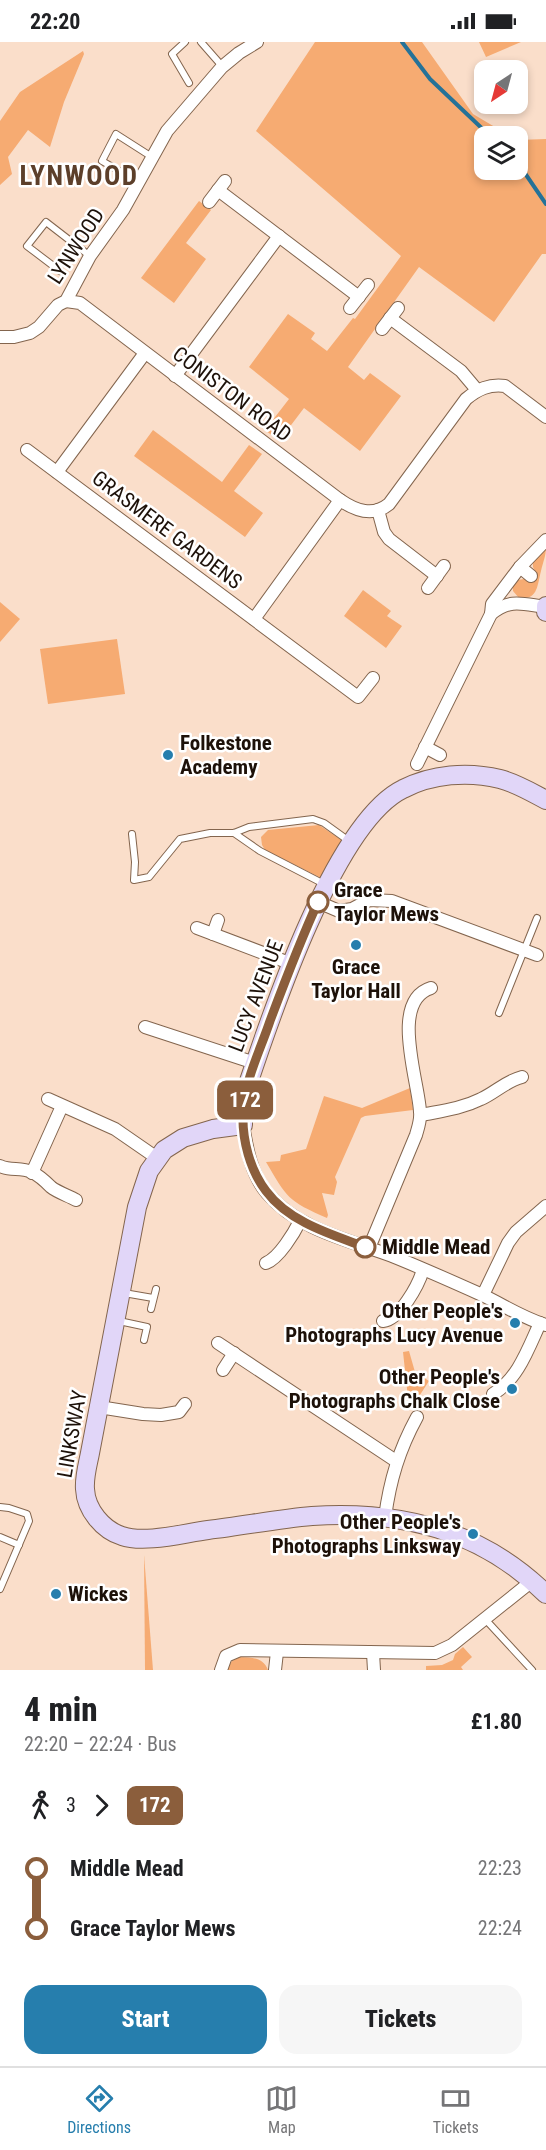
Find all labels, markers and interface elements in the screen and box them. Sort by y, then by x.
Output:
text: 22:20 [30,9,81,34]
north arrow [474,60,528,114]
map controls [474,60,528,180]
button: layers [474,126,528,180]
district label: LYNWOOD [19,160,139,192]
street label: LYNWOOD [43,204,109,288]
street label: CONISTON ROAD [168,342,296,446]
street label: GRASMERE GARDENS [87,466,247,594]
place label: Folkestone Academy [180,731,272,779]
marker: Folkestone Academy [161,748,175,762]
place label: Grace Taylor Mews [334,878,439,926]
marker: Grace Taylor Mews [307,891,329,913]
street label: LUCY AVENUE [224,937,288,1055]
marker: Grace Taylor Hall [349,938,363,952]
place label: Grace Taylor Hall [311,955,401,1003]
line badge: 172 [210,1080,280,1120]
text: 172 [229,1088,261,1112]
place label: Middle Mead [382,1235,491,1259]
marker: Middle Mead [354,1236,376,1258]
place label: Other People's Photographs Lucy Avenue [285,1299,503,1347]
marker: Other People's Photographs Lucy Avenue [508,1316,522,1330]
place label: Other People's Photographs Chalk Close [289,1365,500,1413]
marker: Other People's Photographs Chalk Close [505,1382,519,1396]
street label: LINKSWAY [53,1388,91,1480]
place label: Other People's Photographs Linksway [272,1510,462,1558]
marker: Other People's Photographs Linksway [466,1527,480,1541]
place label: Wickes [68,1582,128,1606]
marker: Wickes [49,1587,63,1601]
text: 4 min [24,1690,98,1729]
text: £1.80 [471,1709,522,1734]
text: 22:20 – 22:24 · Bus [24,1732,177,1756]
icon: walk [24,1789,57,1822]
icon: forward [85,1789,118,1822]
text: 3 [66,1793,76,1817]
text: 172 [139,1793,171,1817]
text: Middle Mead [70,1856,184,1881]
text: 22:23 [478,1856,522,1880]
text: Grace Taylor Mews [70,1916,235,1941]
text: 22:24 [478,1916,522,1940]
button: Start [24,1985,267,2054]
button: Tickets [279,1985,522,2054]
tab: Directions [67,2082,131,2137]
tab: Map [265,2082,298,2137]
tab: Tickets [433,2082,479,2137]

